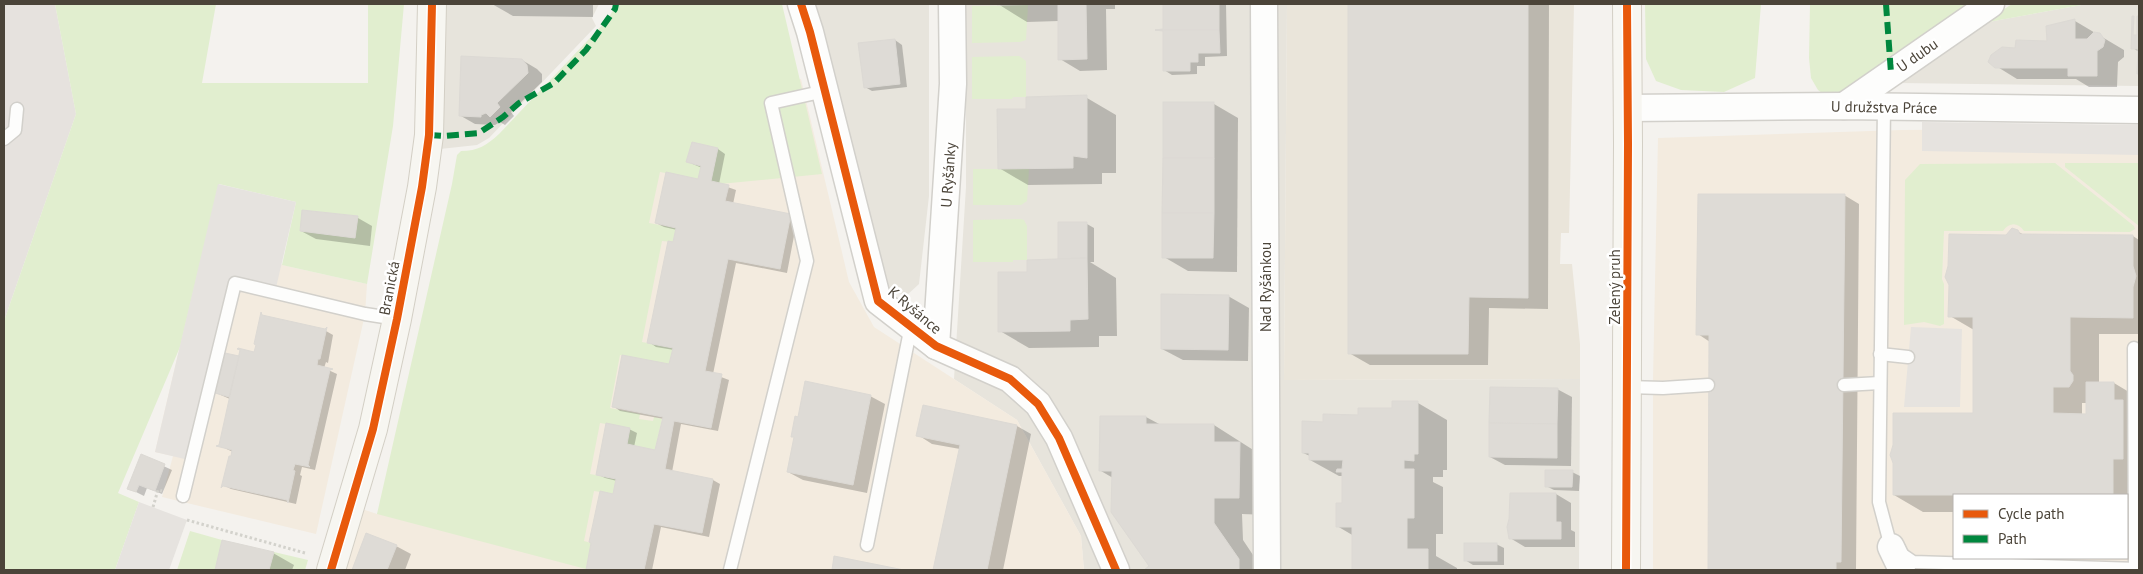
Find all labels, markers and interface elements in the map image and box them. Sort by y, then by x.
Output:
street label: U dubu [1893,34,1941,76]
street label: U družstva Práce [1831,97,1937,117]
street label: U Ryšánky [936,142,960,208]
street label: Nad Ryšánkou [1256,242,1275,332]
street label: Zelený pruh [1605,249,1624,325]
street label: Branická [374,259,404,317]
street label: K Ryšánce [884,282,946,338]
legend [1953,494,2128,559]
text: Cycle path [1998,504,2064,523]
text: Path [1998,529,2027,548]

